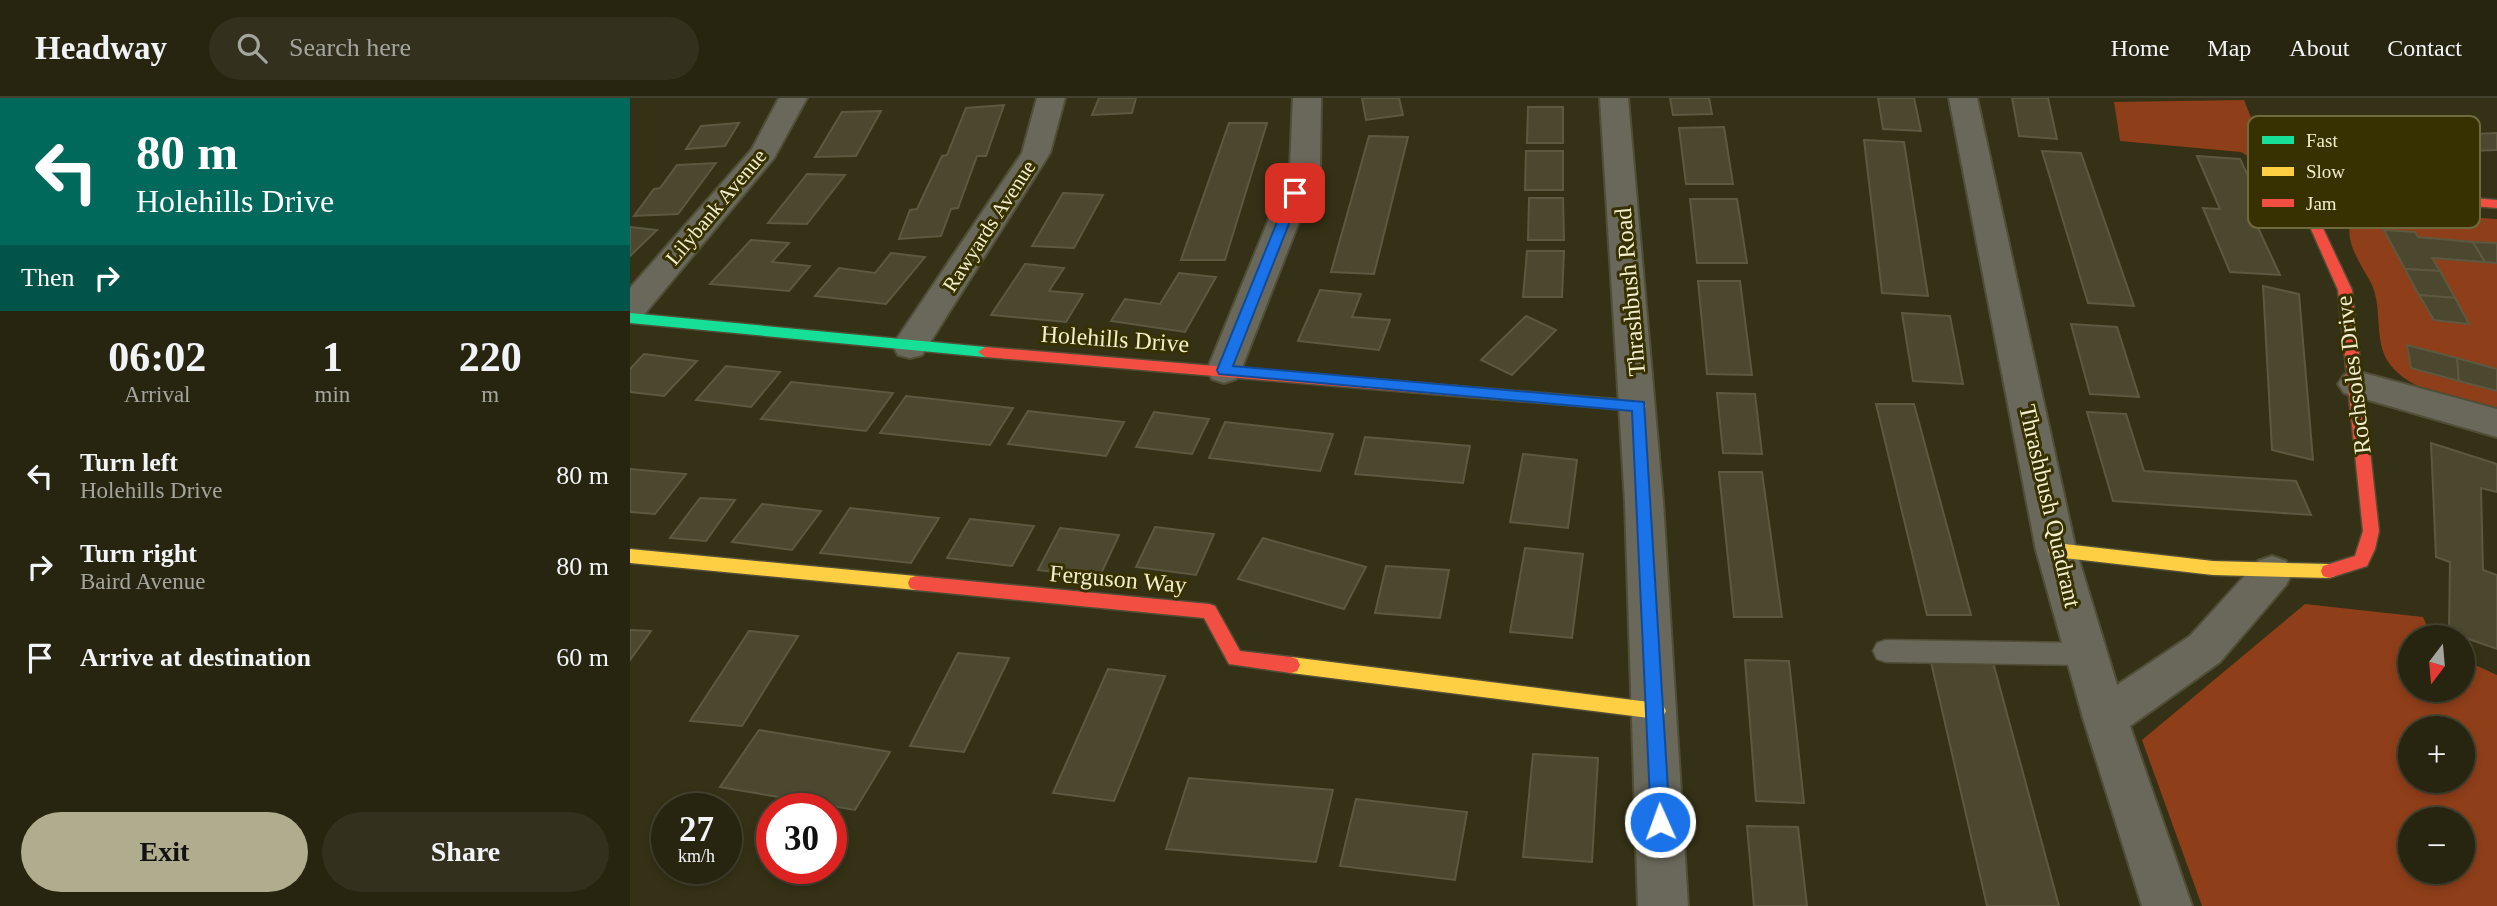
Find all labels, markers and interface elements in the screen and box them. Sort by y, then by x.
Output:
search box [209,17,699,80]
icon: search [233,29,271,67]
text: Headway [35,30,167,66]
text: Search here [289,33,411,62]
text: Home [2111,35,2169,61]
text: Map [2207,35,2251,61]
text: About [2289,35,2349,61]
text: Contact [2387,35,2462,61]
legend [2248,116,2480,228]
text: 80 m [136,125,238,180]
icon: left [21,126,112,217]
text: Fast [2306,130,2338,151]
street label: Lilybank Avenue [661,144,771,270]
street label: Rawyards Avenue [938,156,1040,296]
text: Slow [2306,161,2345,182]
pin [1265,163,1325,223]
icon: arrive [1276,174,1314,212]
text: Holehills Drive [136,183,334,219]
text: Jam [2306,193,2337,214]
street label: Thrashbush Road [1610,207,1650,377]
icon: right [88,259,126,297]
text: Then [21,263,74,292]
street label: Rochsoles Drive [2330,294,2376,456]
street label: Holehills Drive [1040,321,1190,357]
text: 06:02 [108,334,206,380]
text: 1 [322,334,343,380]
text: 220 [459,334,522,380]
text: Arrival [124,382,191,407]
text: min [315,382,350,407]
text: m [481,382,499,407]
street label: Thrashbush Quadrant [2014,402,2086,610]
text: Turn left [80,448,178,477]
icon: left [21,457,59,495]
text: 80 m [556,461,609,490]
text: Holehills Drive [80,478,222,503]
text: Turn right [80,539,197,568]
icon: right [21,548,59,586]
text: 80 m [556,552,609,581]
street label: Ferguson Way [1048,560,1188,598]
text: Baird Avenue [80,569,205,594]
north arrow [2398,625,2474,702]
map controls [2398,625,2475,884]
icon: arrive [21,639,59,677]
text: Arrive at destination [80,643,311,672]
text: 60 m [556,643,609,672]
button: + [2398,716,2475,793]
position arrow [1623,785,1697,859]
speed limit sign: 30 [756,793,847,884]
button: − [2398,807,2475,884]
text: 27 [679,810,714,849]
button: Exit [21,812,308,892]
button: Share [322,812,609,892]
text: km/h [678,846,715,866]

